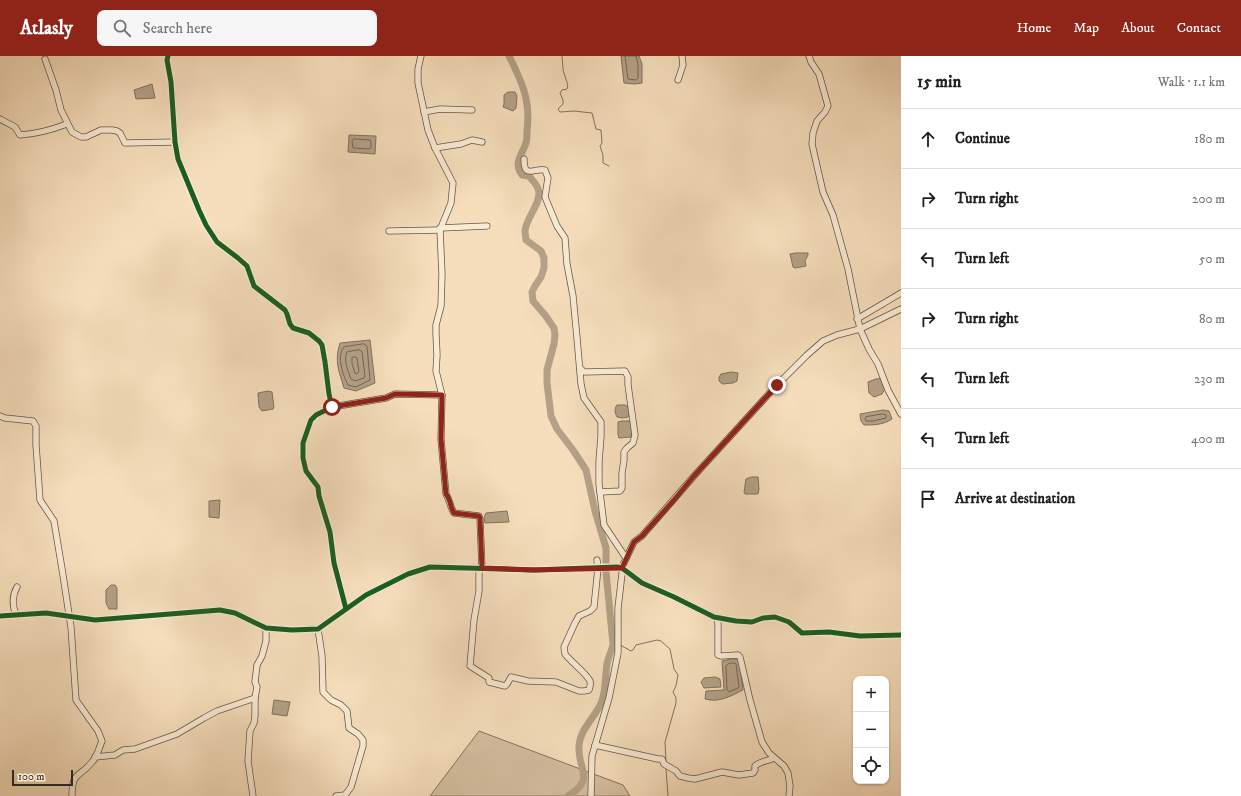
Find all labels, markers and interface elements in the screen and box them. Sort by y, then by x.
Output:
search box [97,10,377,46]
text: Atlasly [20,17,73,40]
icon: search [111,17,133,39]
text: Search here [143,19,212,38]
text: Home [1017,19,1051,37]
text: Map [1073,19,1099,37]
text: About [1121,19,1155,37]
text: Contact [1177,19,1221,37]
text: 15 min [917,71,961,93]
text: Walk · 1.1 km [1158,74,1225,90]
icon: ahead [917,128,939,150]
text: Continue [955,129,1010,148]
text: 180 m [1194,131,1225,147]
icon: right [917,188,939,210]
text: Turn right [955,189,1018,208]
text: 200 m [1192,191,1225,207]
icon: left [917,248,939,270]
text: Turn left [955,249,1009,268]
text: 50 m [1199,251,1225,267]
icon: right [917,308,939,330]
text: Turn right [955,309,1018,328]
text: 80 m [1199,311,1225,327]
icon: left [917,368,939,390]
text: Turn left [955,369,1009,388]
text: 230 m [1194,371,1225,387]
route end [768,376,786,394]
route start [323,398,341,416]
icon: left [917,428,939,450]
text: Turn left [955,429,1009,448]
text: 400 m [1191,431,1225,447]
icon: arrive [917,488,939,510]
text: Arrive at destination [955,489,1075,508]
map controls [853,676,889,784]
button: + [853,676,889,712]
button: − [853,712,889,748]
button: locate [853,748,889,784]
scale bar [12,768,73,787]
text: 100 m [18,770,44,784]

